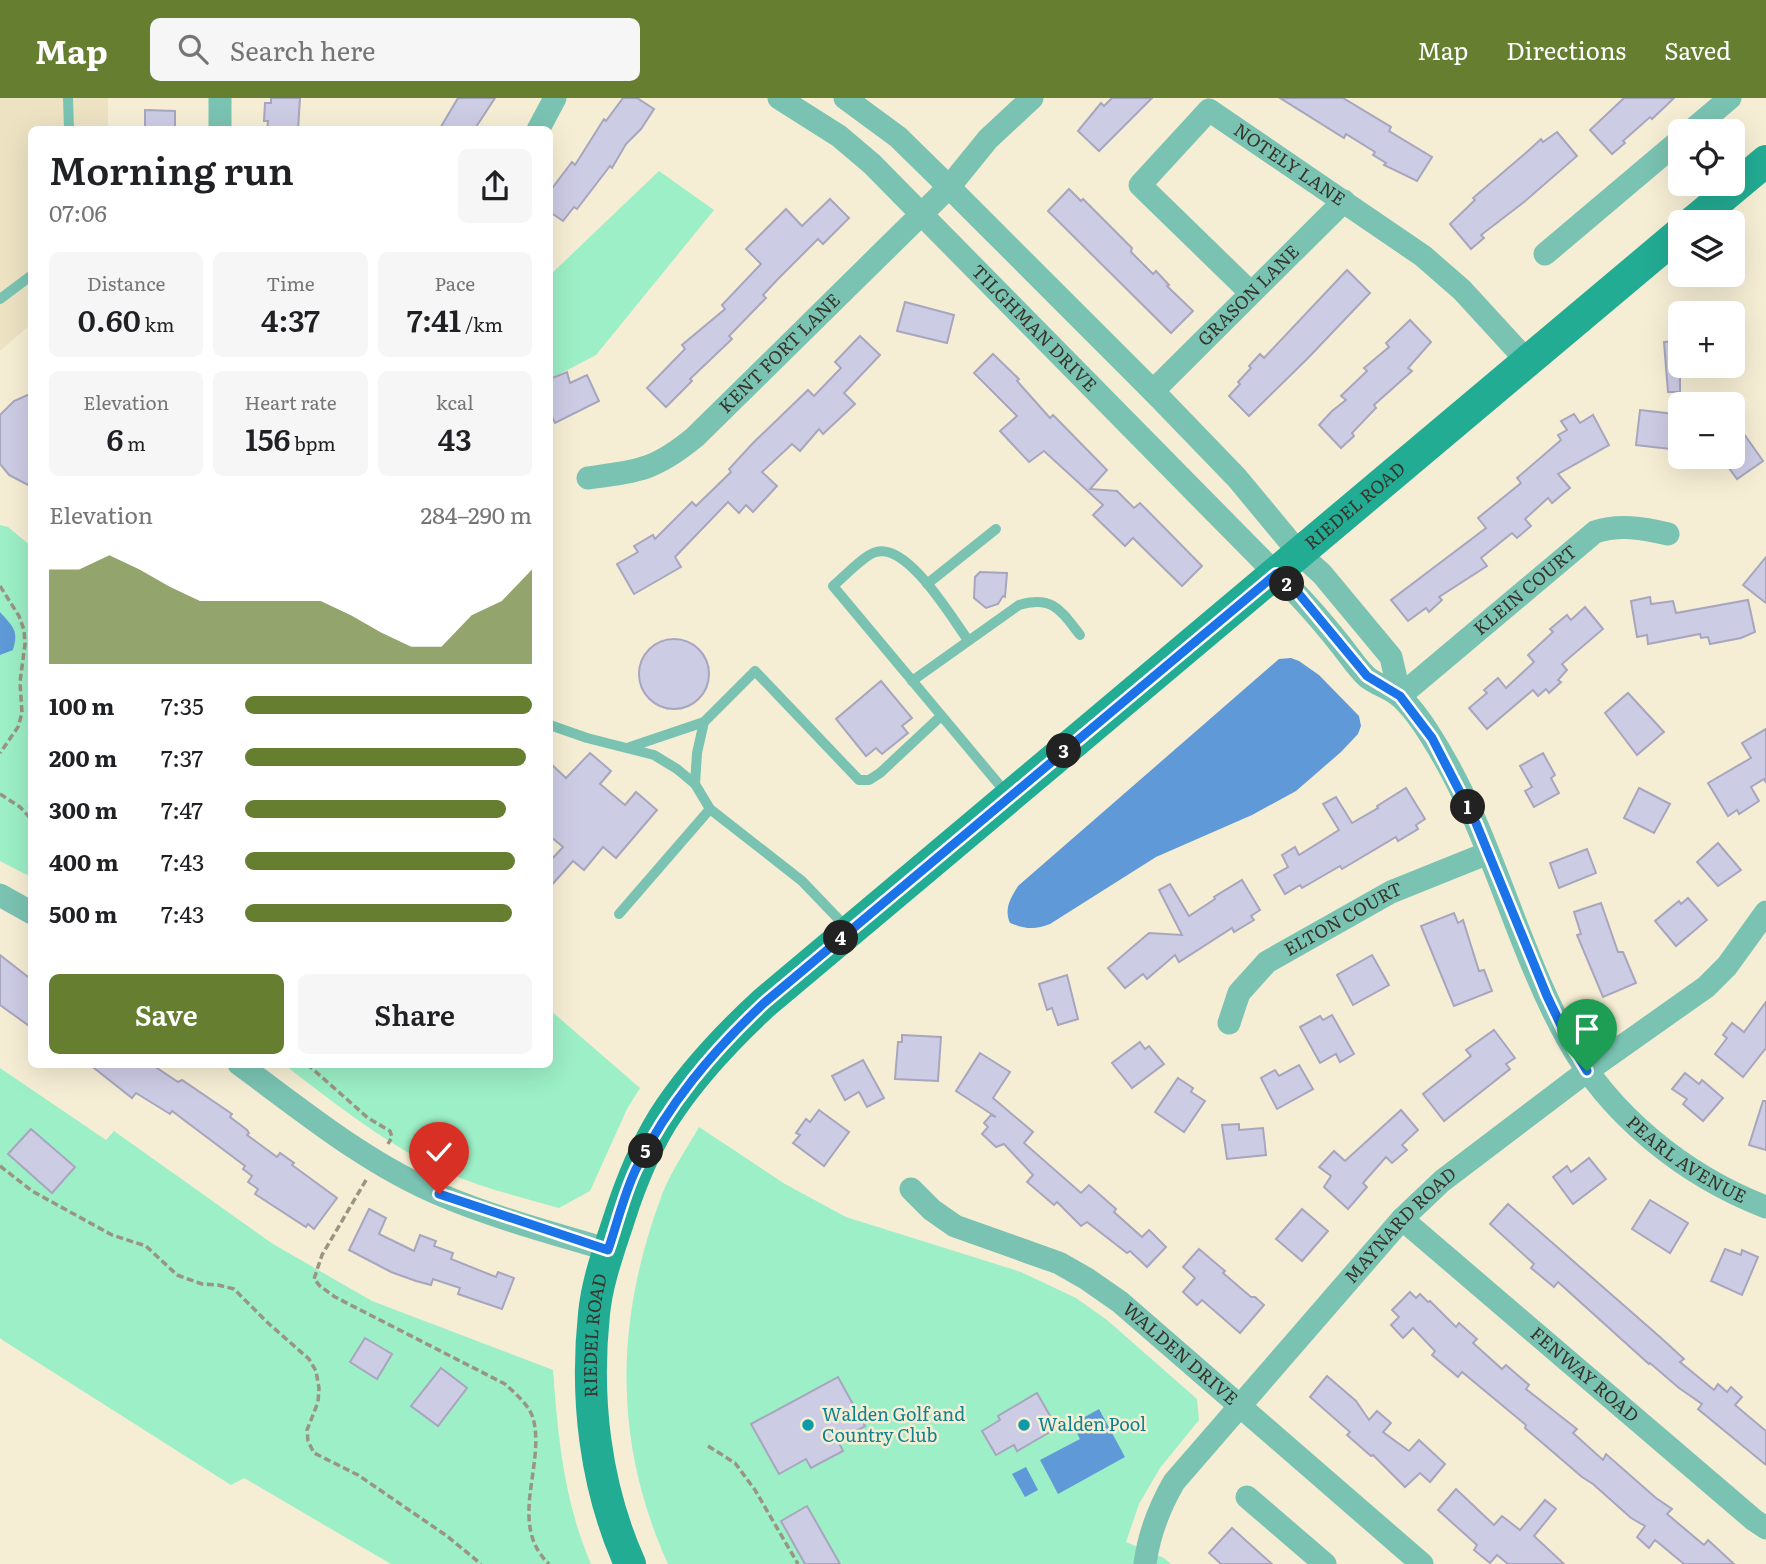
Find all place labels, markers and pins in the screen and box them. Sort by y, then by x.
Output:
pin: 2 [1270,566,1304,602]
pin: 3 [1046,734,1082,768]
pin: 1 [1450,790,1486,824]
pin: 4 [824,920,858,956]
pin [1557,999,1617,1071]
pin [409,1122,469,1194]
pin: 5 [628,1134,664,1168]
place label: Walden Golf and Country Club [822,1400,965,1448]
place label: Walden Pool [1038,1410,1146,1437]
marker: Walden Golf and Country Club [800,1417,816,1433]
marker: Walden Pool [1016,1417,1032,1433]

